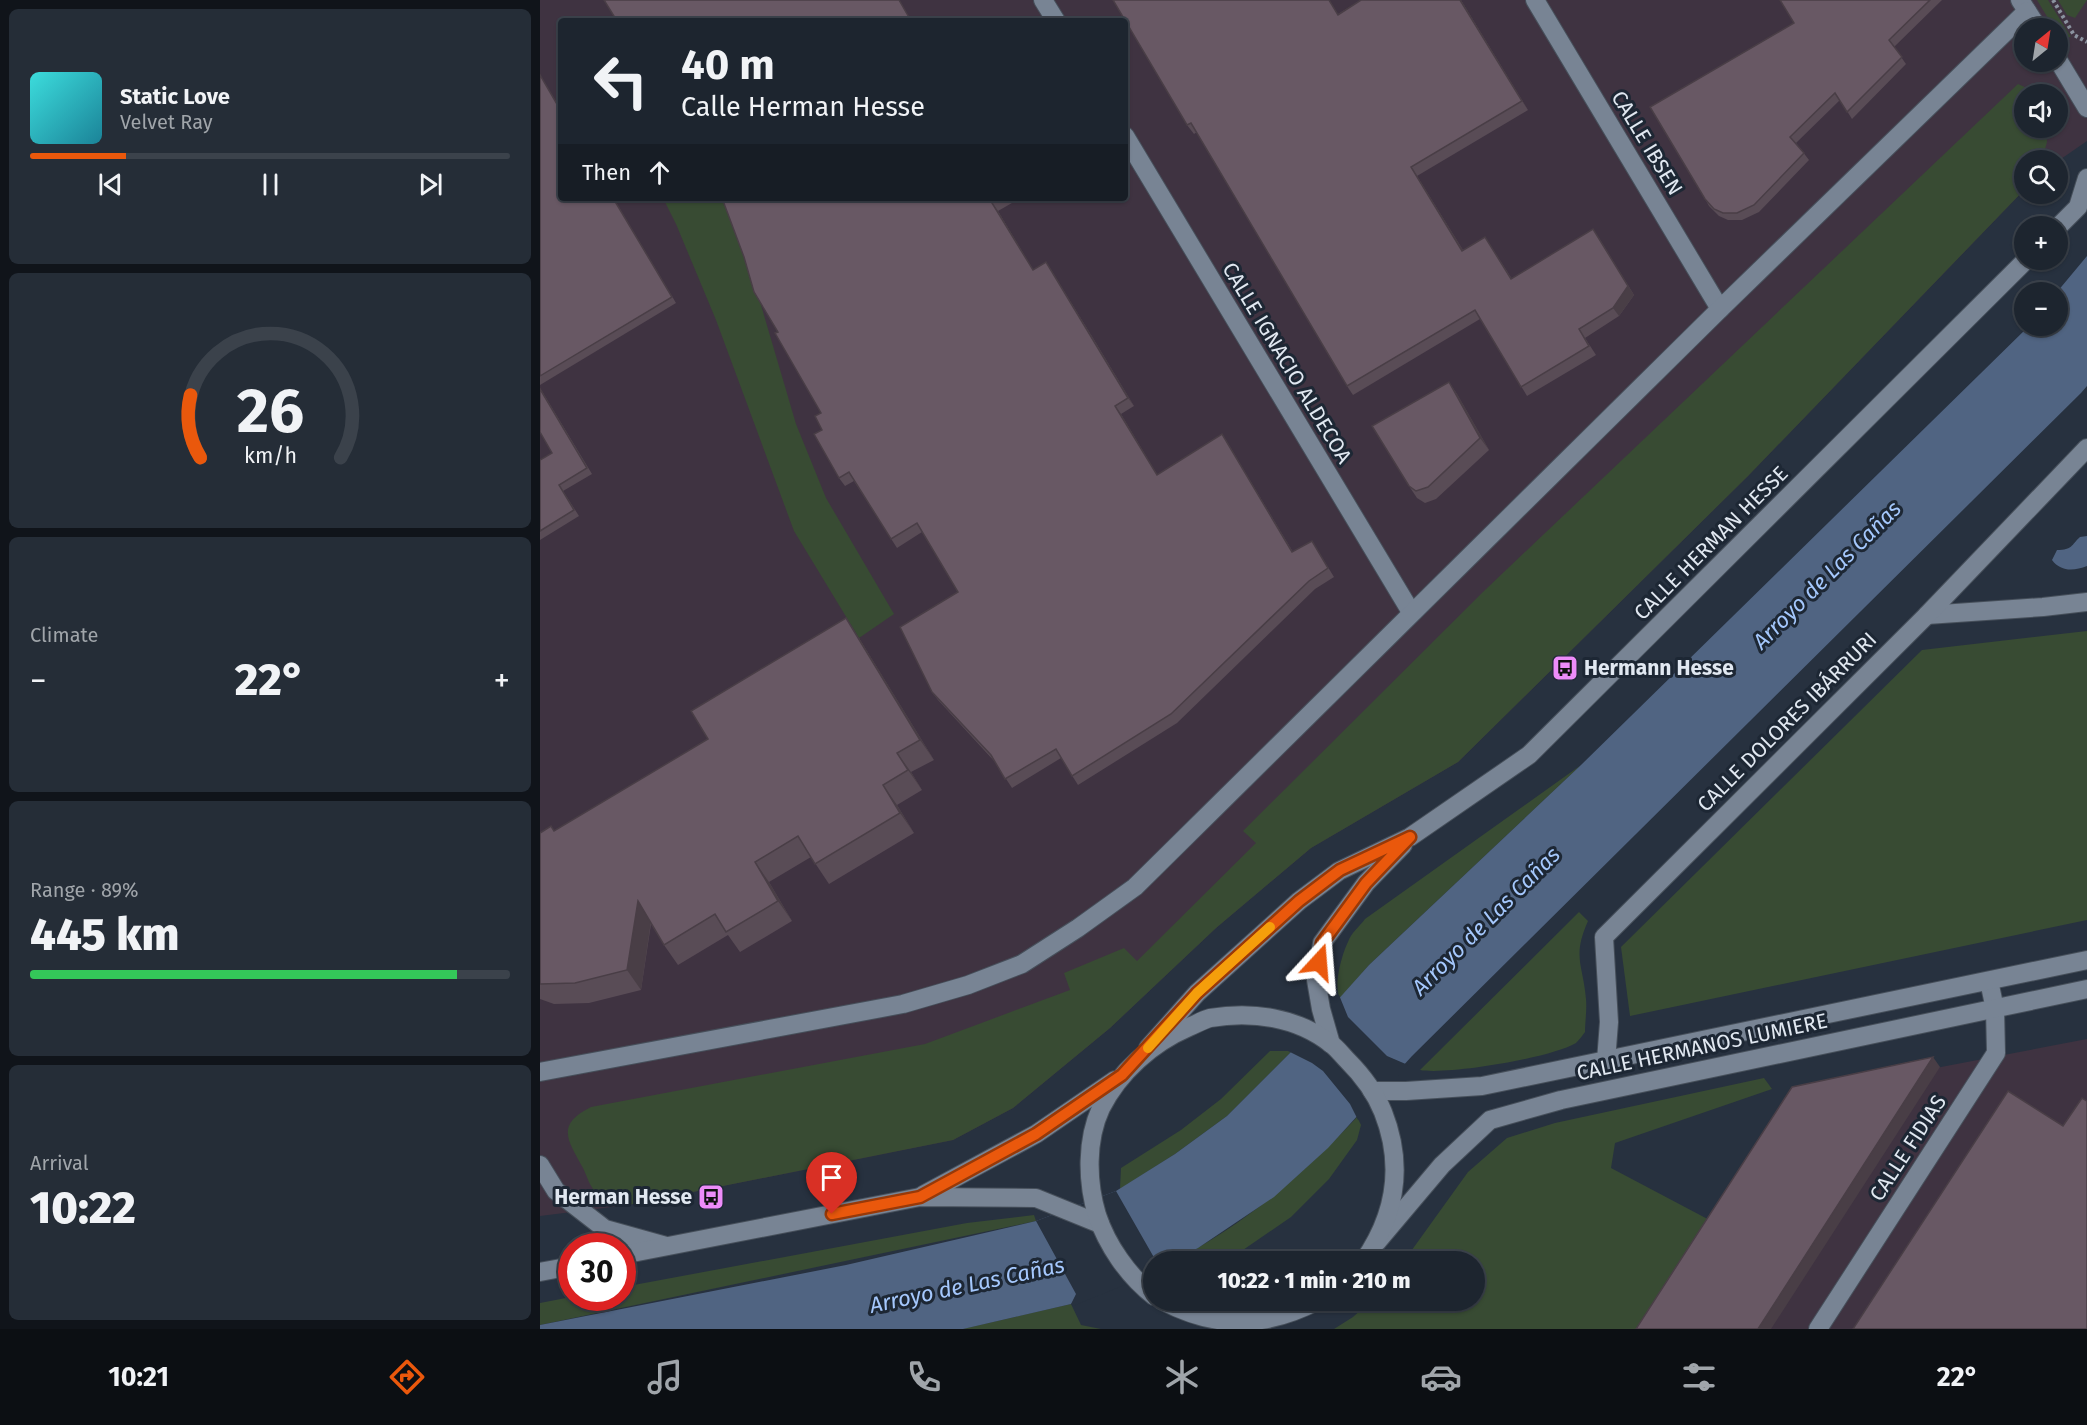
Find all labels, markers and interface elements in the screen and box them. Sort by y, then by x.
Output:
north arrow [2014,18,2068,72]
map controls [2014,18,2068,336]
text: 40 m [681,40,775,90]
icon: left [582,42,660,120]
text: Static Love [120,83,230,110]
button: sound [2014,84,2068,138]
street label: CALLE IBSEN [1606,86,1688,200]
text: Calle Herman Hesse [681,91,925,123]
text: Velvet Ray [120,110,213,134]
button: search [2014,150,2068,204]
icon: ahead [643,156,676,189]
text: Then [582,159,631,186]
icon: previous [94,168,127,201]
icon: pause [254,168,287,201]
icon: next [414,168,447,201]
button: + [2014,216,2068,270]
street label: CALLE IGNACIO ALDECOA [1217,258,1357,468]
button: − [2014,282,2068,336]
text: 26 [236,374,304,449]
text: km/h [243,443,297,469]
street label: CALLE HERMAN HESSE [1629,461,1793,625]
water label: Arroyo de Las Cañas [1747,495,1907,655]
text: Climate [30,623,98,647]
street label: CALLE DOLORES IBÁRRURI [1692,627,1882,817]
text: 22° [235,653,305,707]
bus stop icon: Hermann Hesse [1550,653,1580,683]
place label: Hermann Hesse [1584,655,1734,681]
text: − [30,661,47,701]
text: + [494,661,510,701]
water label: Arroyo de Las Cañas [1406,841,1566,1001]
text: Range · 89% [30,878,139,902]
text: 445 km [30,908,179,962]
position arrow [1287,930,1351,994]
street label: CALLE HERMANOS LUMIERE [1574,1008,1830,1086]
street label: CALLE FIDIAS [1864,1090,1952,1206]
text: Arrival [30,1151,89,1175]
pin [806,1152,857,1214]
icon: arrive [815,1161,848,1194]
text: 10:22 [30,1181,136,1235]
bus stop icon: Herman Hesse [696,1182,726,1212]
place label: Herman Hesse [554,1184,692,1210]
speed limit sign: 30 [558,1233,636,1311]
water label: Arroyo de Las Cañas [866,1251,1067,1319]
text: 10:22 · 1 min · 210 m [1217,1267,1411,1294]
icon: directions [386,1356,428,1398]
icon: music [644,1356,686,1398]
icon: phone [903,1356,945,1398]
icon: climate [1161,1356,1203,1398]
icon: car [1420,1356,1462,1398]
icon: filters [1678,1356,1720,1398]
text: 10:21 [108,1361,169,1393]
text: 22° [1937,1361,1979,1393]

